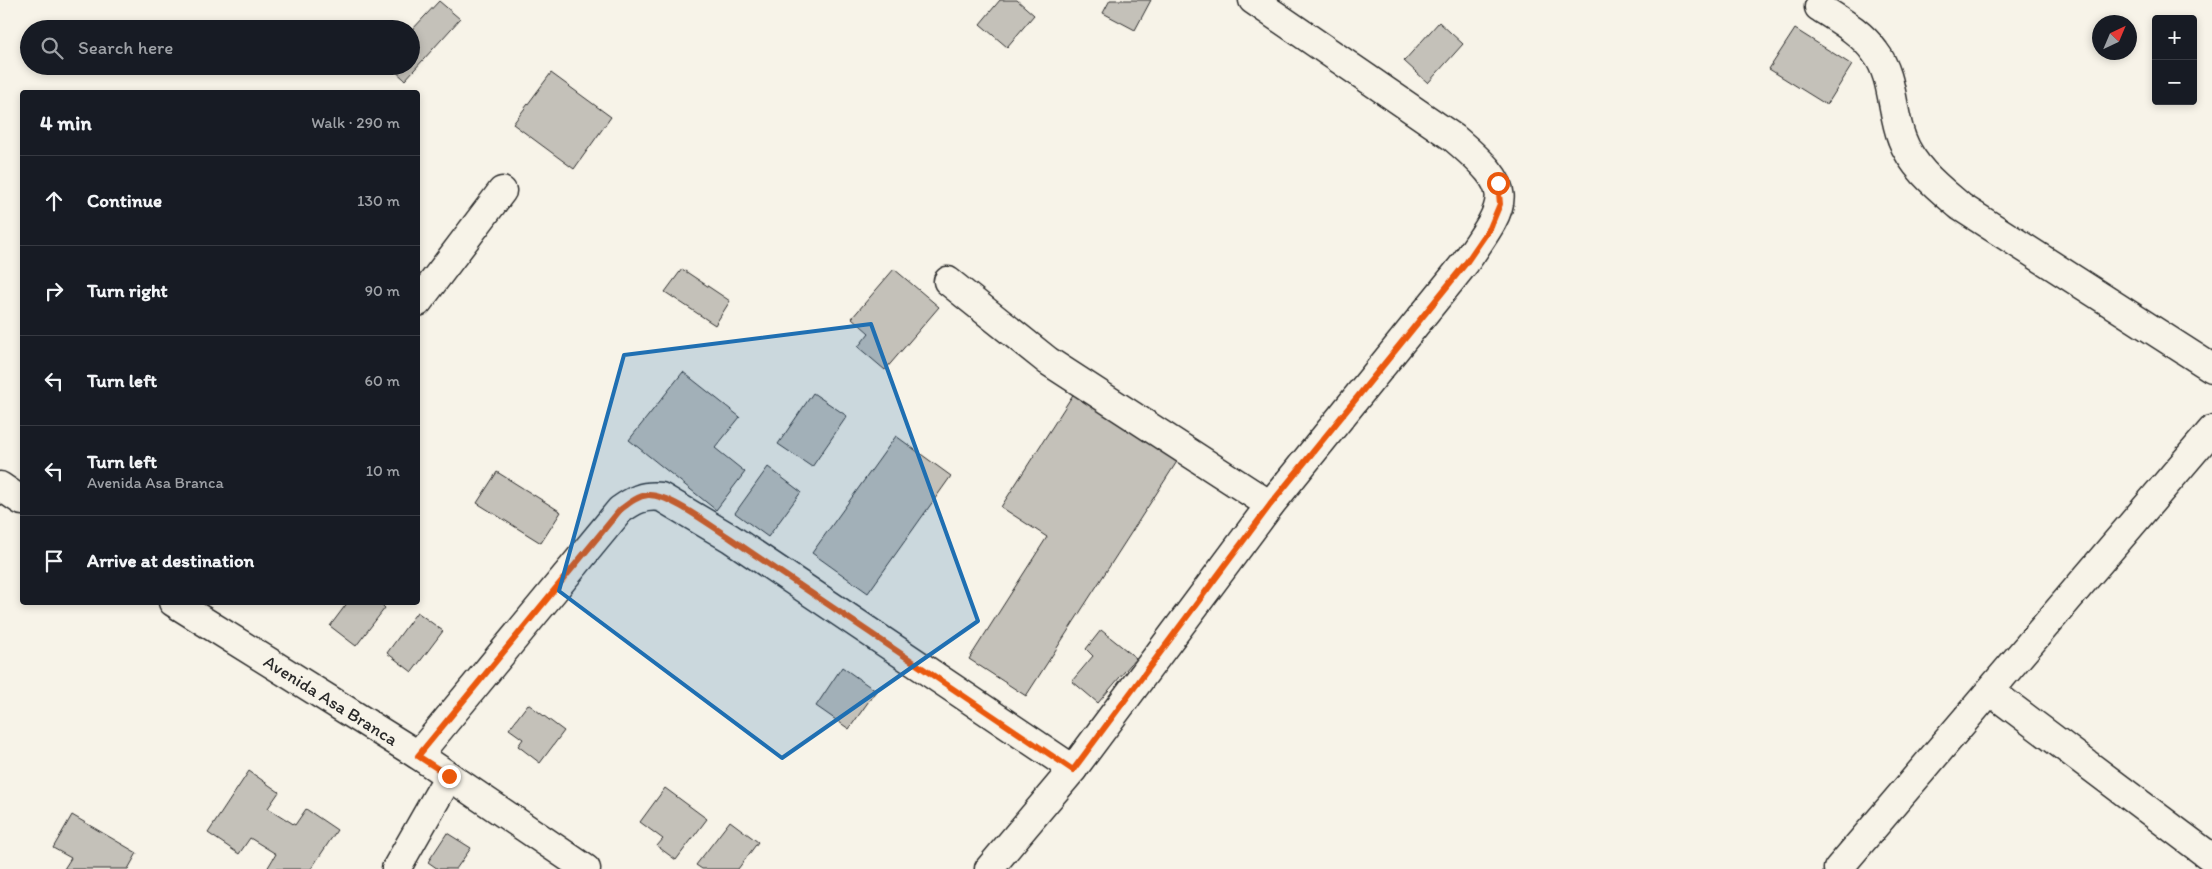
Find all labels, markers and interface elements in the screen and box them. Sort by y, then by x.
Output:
north arrow [2092,15,2137,60]
map controls [2152,15,2197,105]
button: + [2152,15,2197,60]
search box [20,20,420,75]
icon: search [38,34,66,62]
text: Search here [78,36,173,59]
button: − [2152,60,2197,105]
text: 4 min [40,110,92,135]
text: Walk · 290 m [311,113,400,132]
route start [1487,172,1510,195]
icon: ahead [40,187,68,215]
text: Continue [87,189,162,212]
text: 130 m [357,191,400,210]
icon: right [40,277,68,305]
text: Turn right [87,279,168,302]
text: 90 m [365,281,400,300]
icon: left [40,367,68,395]
text: Turn left [87,369,157,392]
text: 60 m [365,371,400,390]
text: Turn left [87,450,157,473]
icon: left [40,457,68,485]
text: 10 m [366,461,400,480]
text: Avenida Asa Branca [87,473,224,492]
icon: arrive [40,547,68,575]
text: Arrive at destination [87,549,254,572]
street label: Avenida Asa Branca [260,650,402,751]
route end [438,765,461,788]

